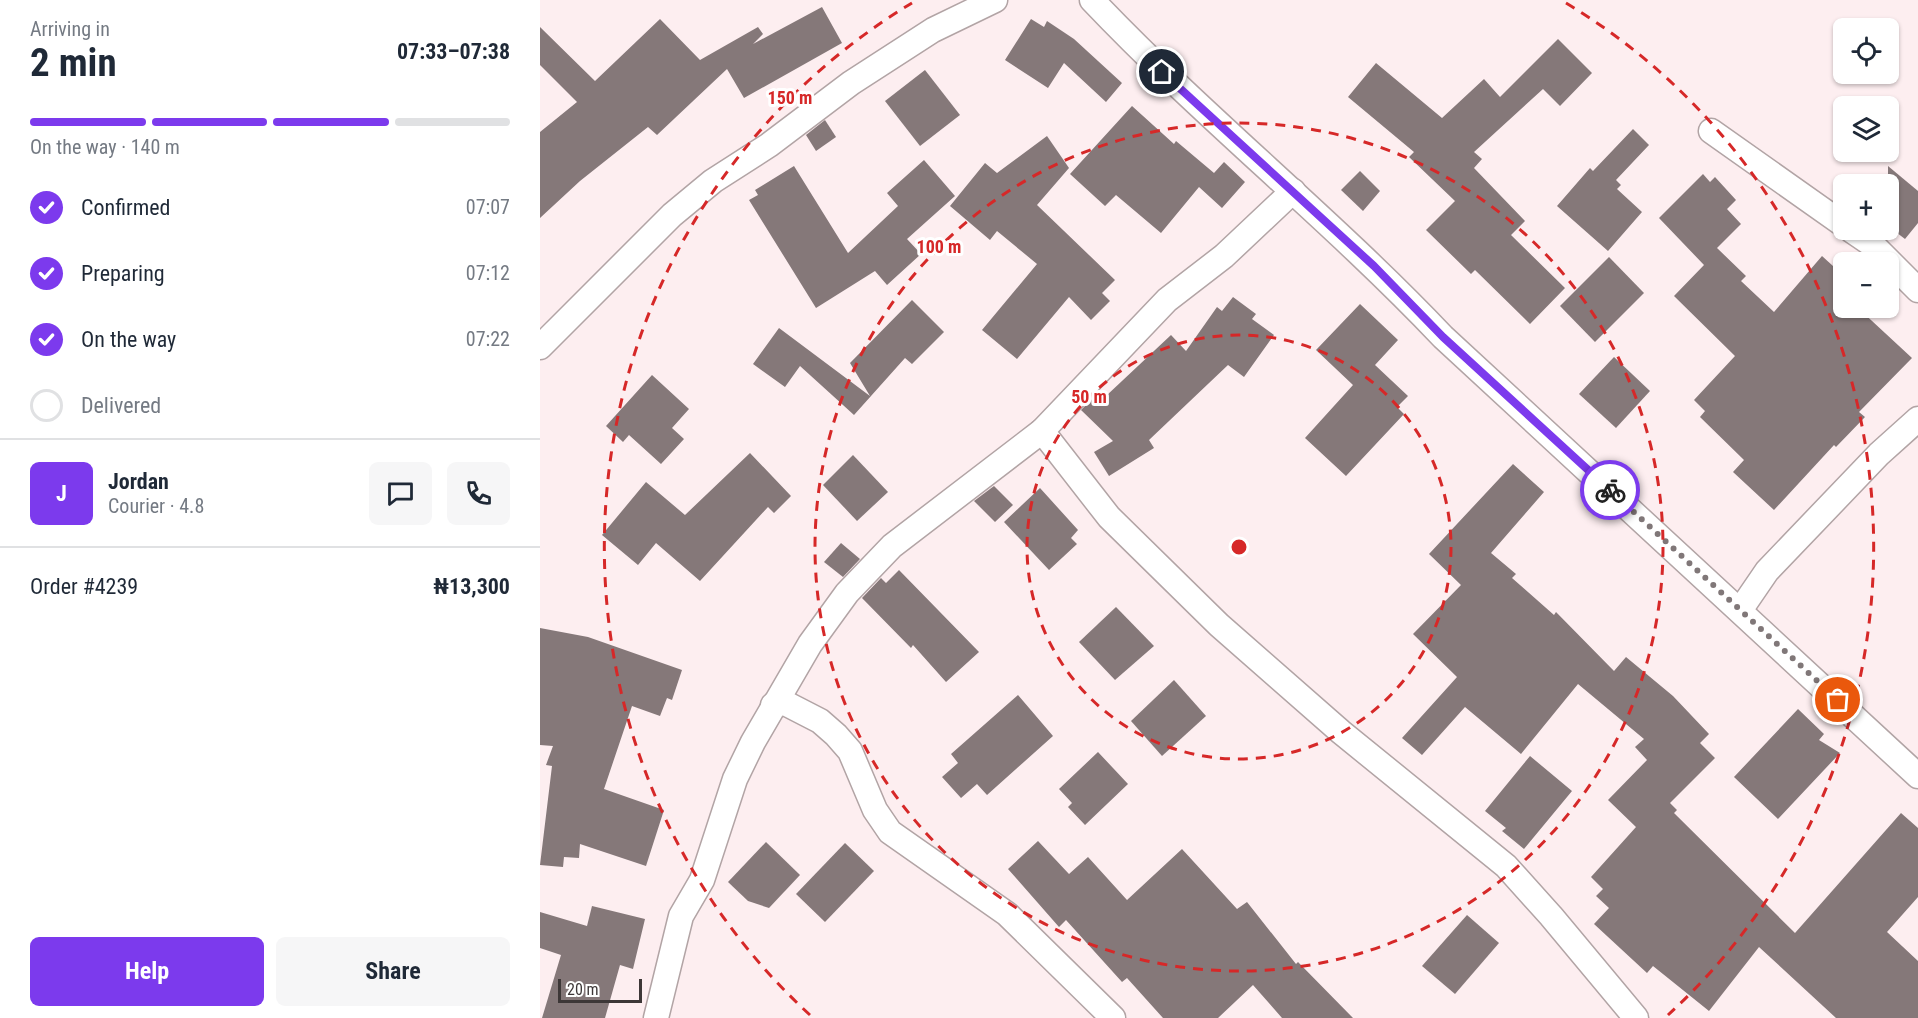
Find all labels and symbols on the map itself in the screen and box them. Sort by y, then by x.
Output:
pin [1136,46,1187,97]
text: 150 m [768,87,812,108]
text: 100 m [917,236,961,257]
text: 50 m [1071,386,1107,407]
courier [1580,460,1640,520]
centre of rings [1229,537,1249,557]
pin [1812,674,1863,725]
scale bar [558,976,642,1004]

